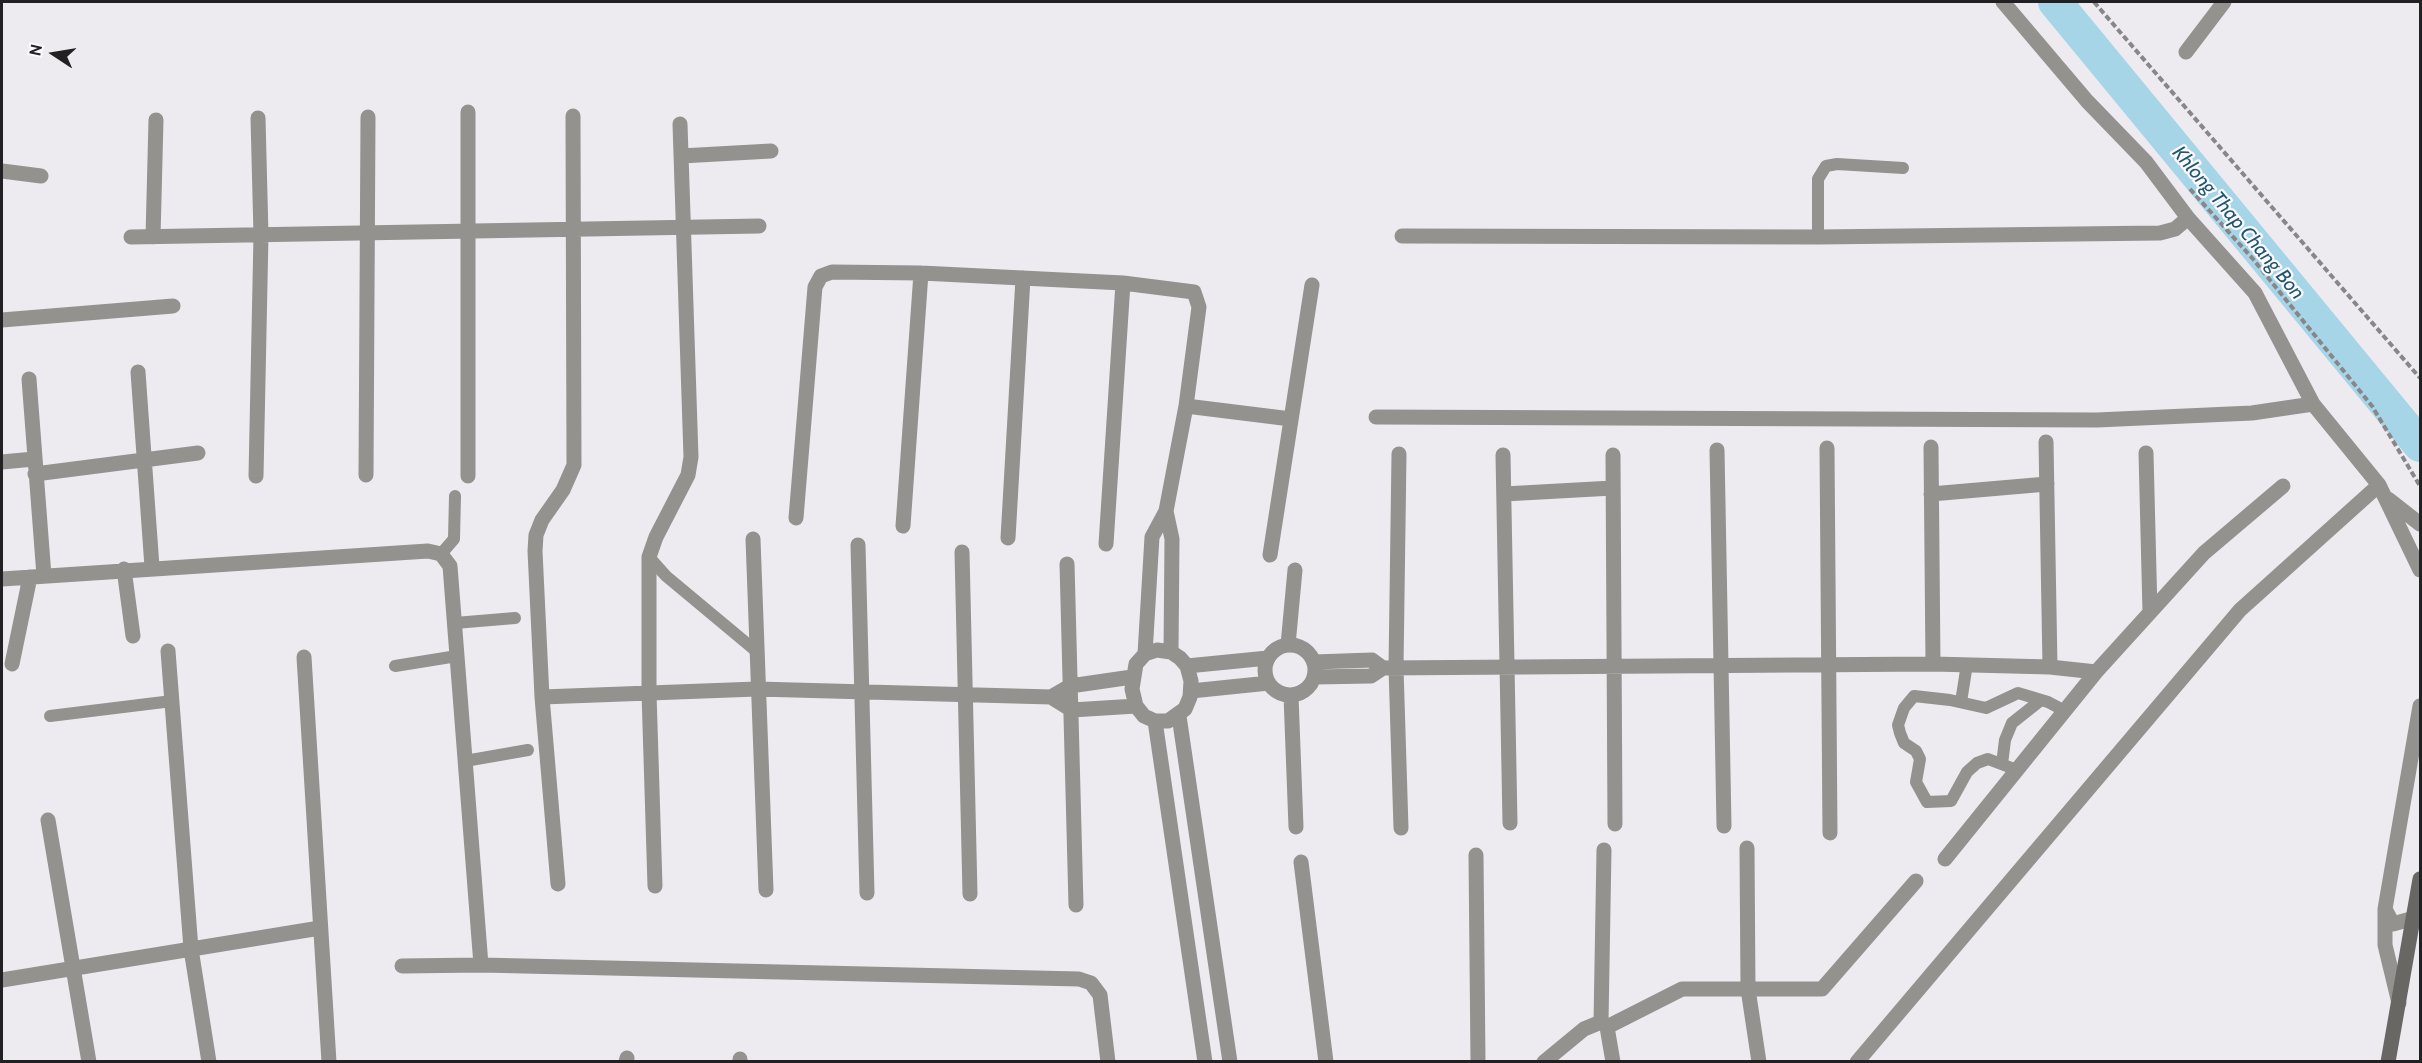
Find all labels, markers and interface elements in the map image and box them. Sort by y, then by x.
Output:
north arrow [24,24,84,84]
text: N [25,43,46,58]
water label: Khlong Thap Chang Bon [2167,141,2309,305]

